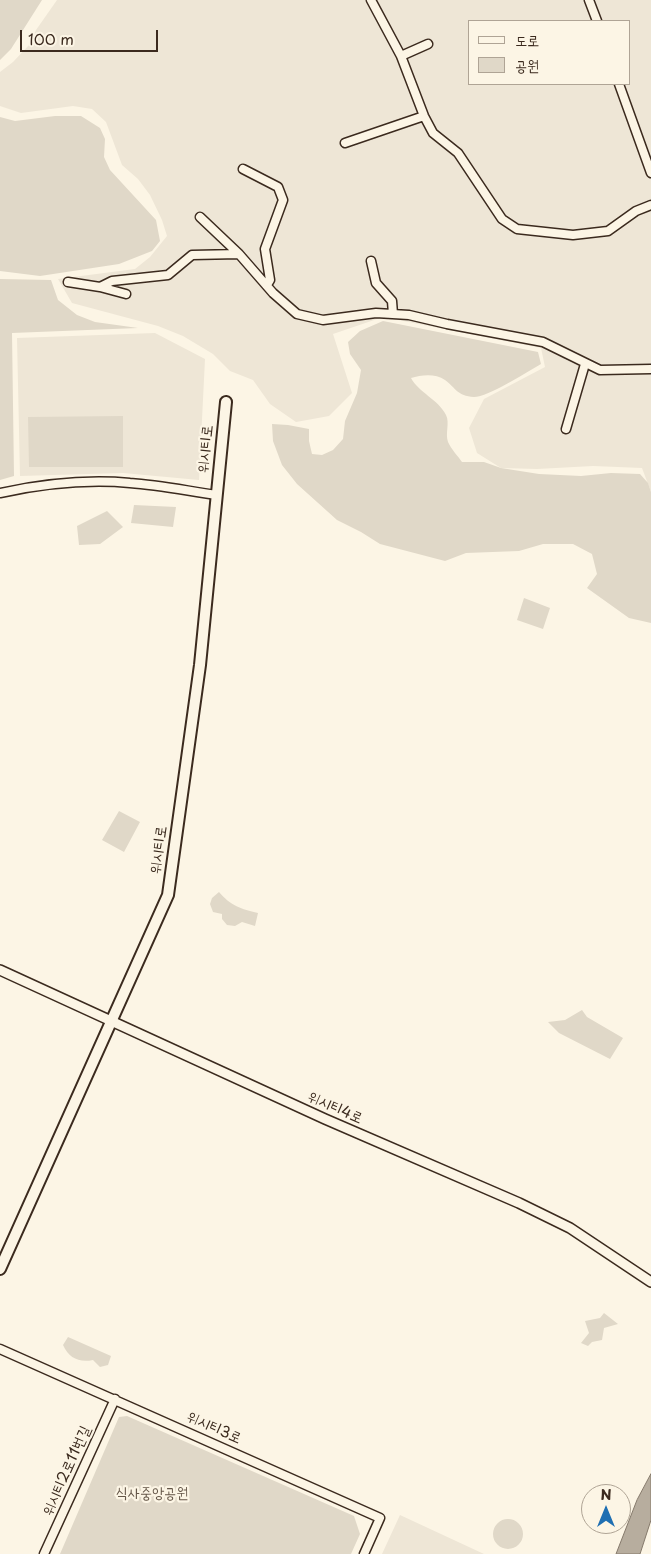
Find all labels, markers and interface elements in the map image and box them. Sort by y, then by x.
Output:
scale bar [22,20,160,52]
legend [468,20,631,85]
text: 100 m [28,27,74,50]
text: 도로 [515,28,539,51]
text: 공원 [515,53,539,76]
street label: 위시티로 [195,424,217,474]
street label: 위시티로 [147,825,171,875]
street label: 위시티4로 [305,1088,365,1128]
street label: 위시티3로 [184,1408,244,1448]
street label: 위시티2로11번길 [39,1423,95,1519]
north arrow [581,1484,631,1534]
text: N [600,1484,612,1505]
park label: 식사중앙공원 [116,1485,188,1503]

